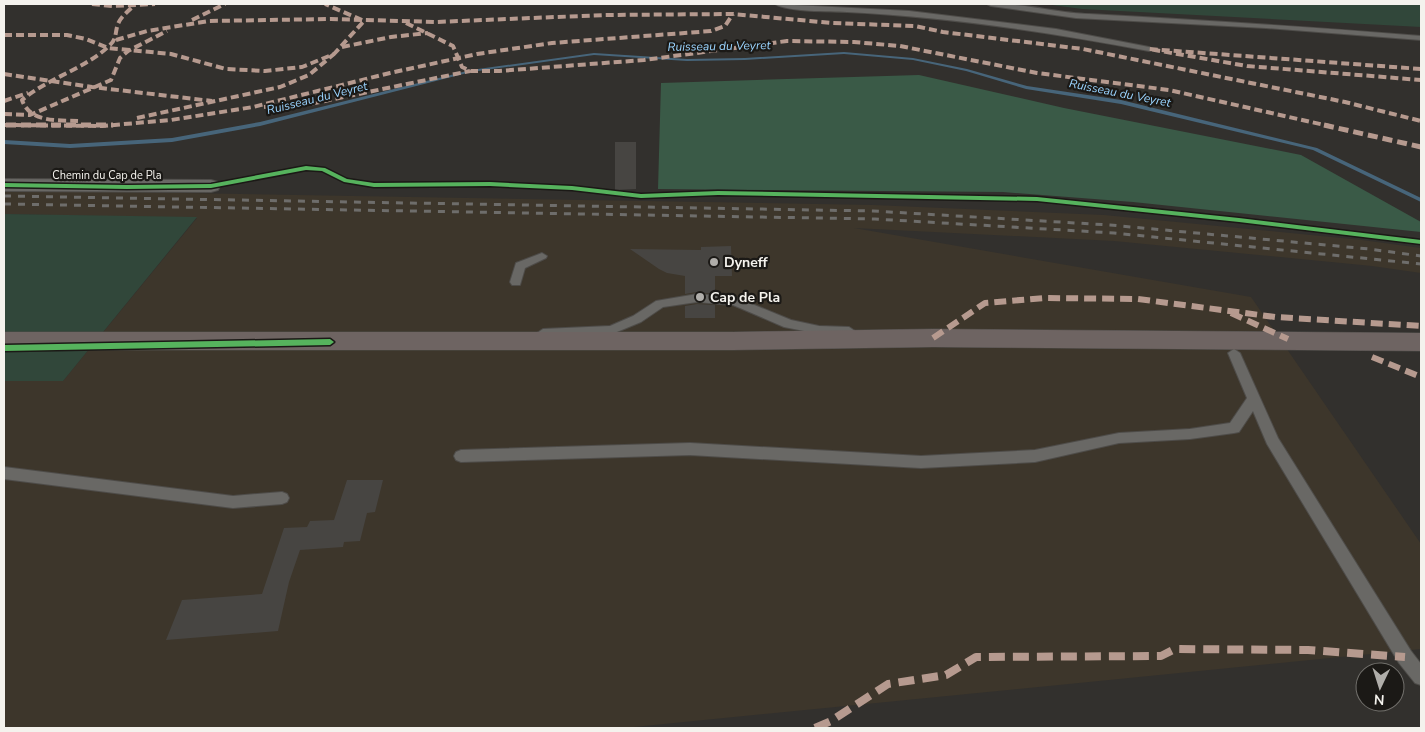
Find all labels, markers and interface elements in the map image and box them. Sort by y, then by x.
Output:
water label: Ruisseau du Veyret [667,37,772,55]
water label: Ruisseau du Veyret [1068,75,1173,111]
water label: Ruisseau du Veyret [265,78,370,118]
street label: Chemin du Cap de Pla [52,168,162,183]
place label: Dyneff [724,253,769,272]
marker: Dyneff [708,256,720,268]
place label: Cap de Pla [710,288,780,307]
marker: Cap de Pla [694,291,706,303]
north arrow [1355,662,1405,712]
text: N [1373,690,1385,709]

